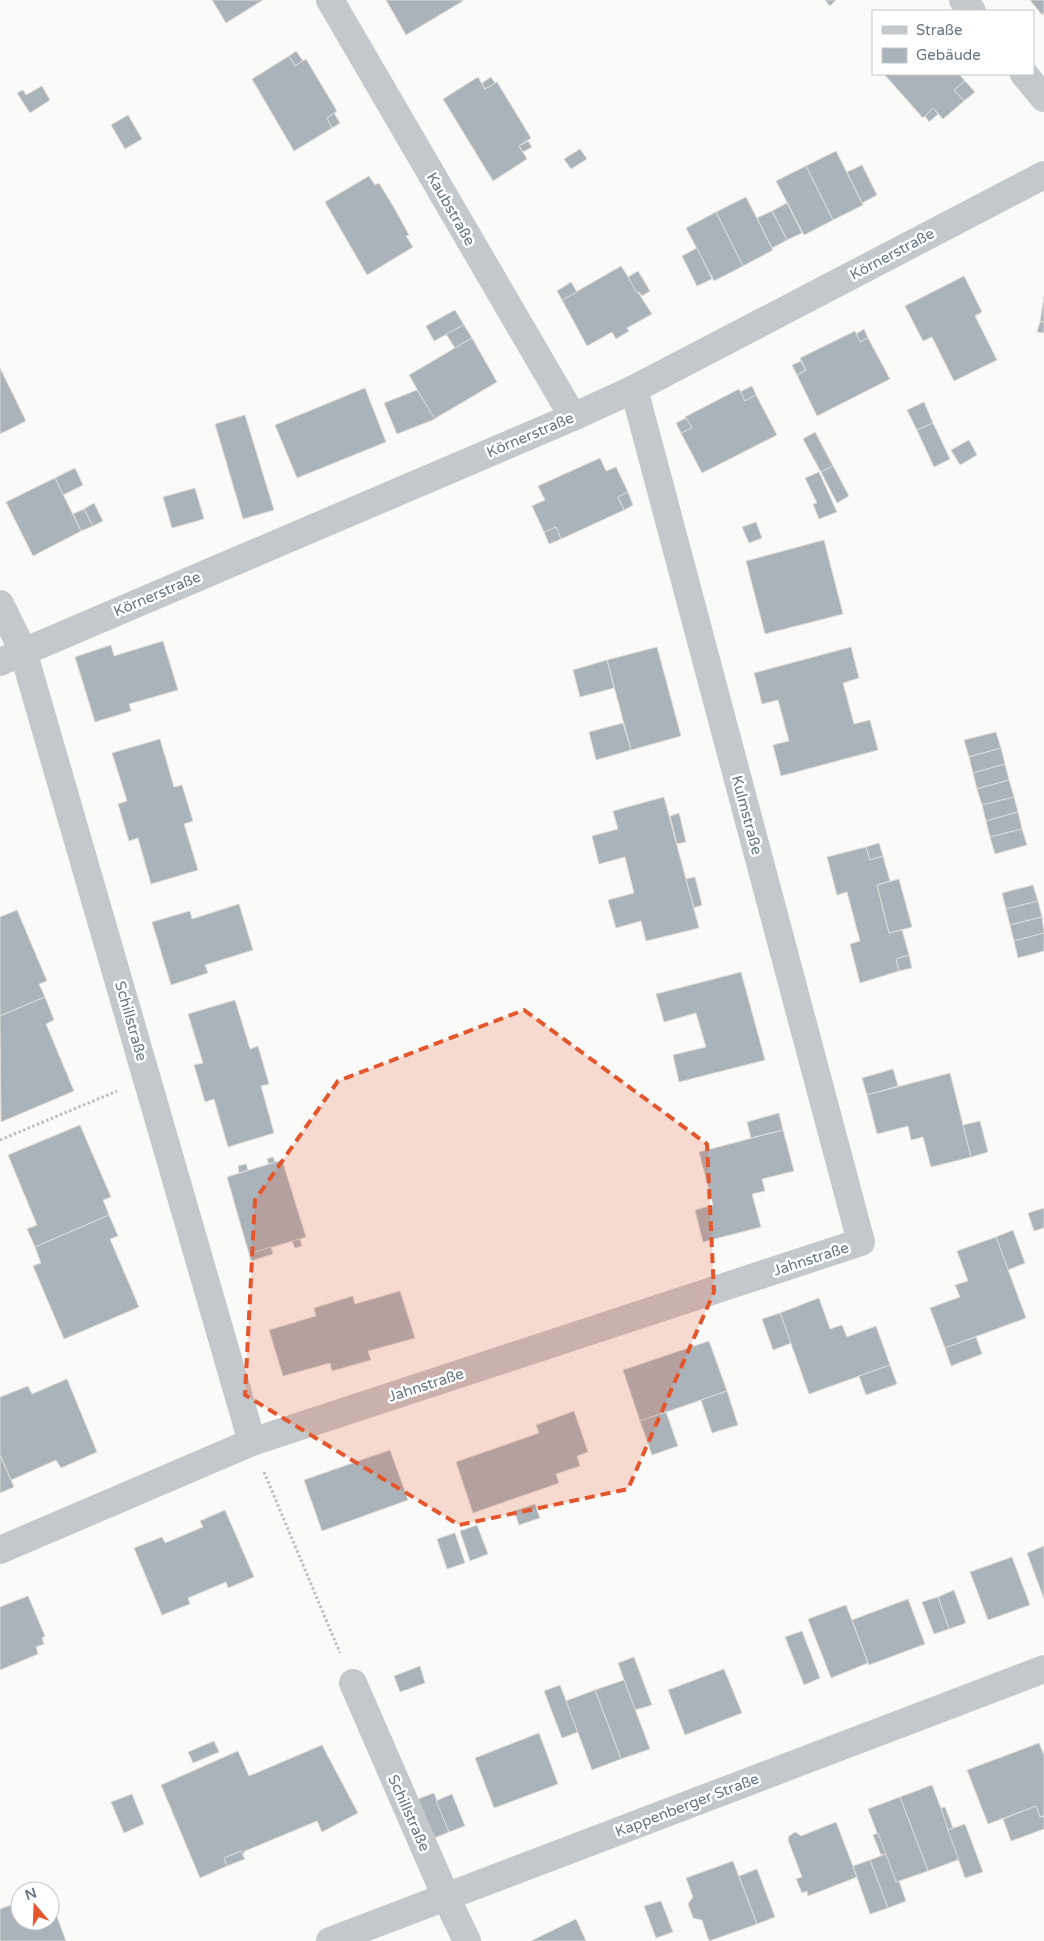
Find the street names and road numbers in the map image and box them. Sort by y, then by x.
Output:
street label: Kaubstraße [423,169,479,249]
street label: Körnerstraße [847,224,937,284]
street label: Körnerstraße [484,409,576,461]
street label: Körnerstraße [111,568,203,620]
street label: Kulmstraße [728,773,766,857]
street label: Schillstraße [111,979,151,1063]
street label: Jahnstraße [771,1238,851,1280]
street label: Jahnstraße [386,1364,466,1406]
street label: Kappenberger Straße [613,1769,761,1841]
street label: Schillstraße [384,1772,434,1854]

